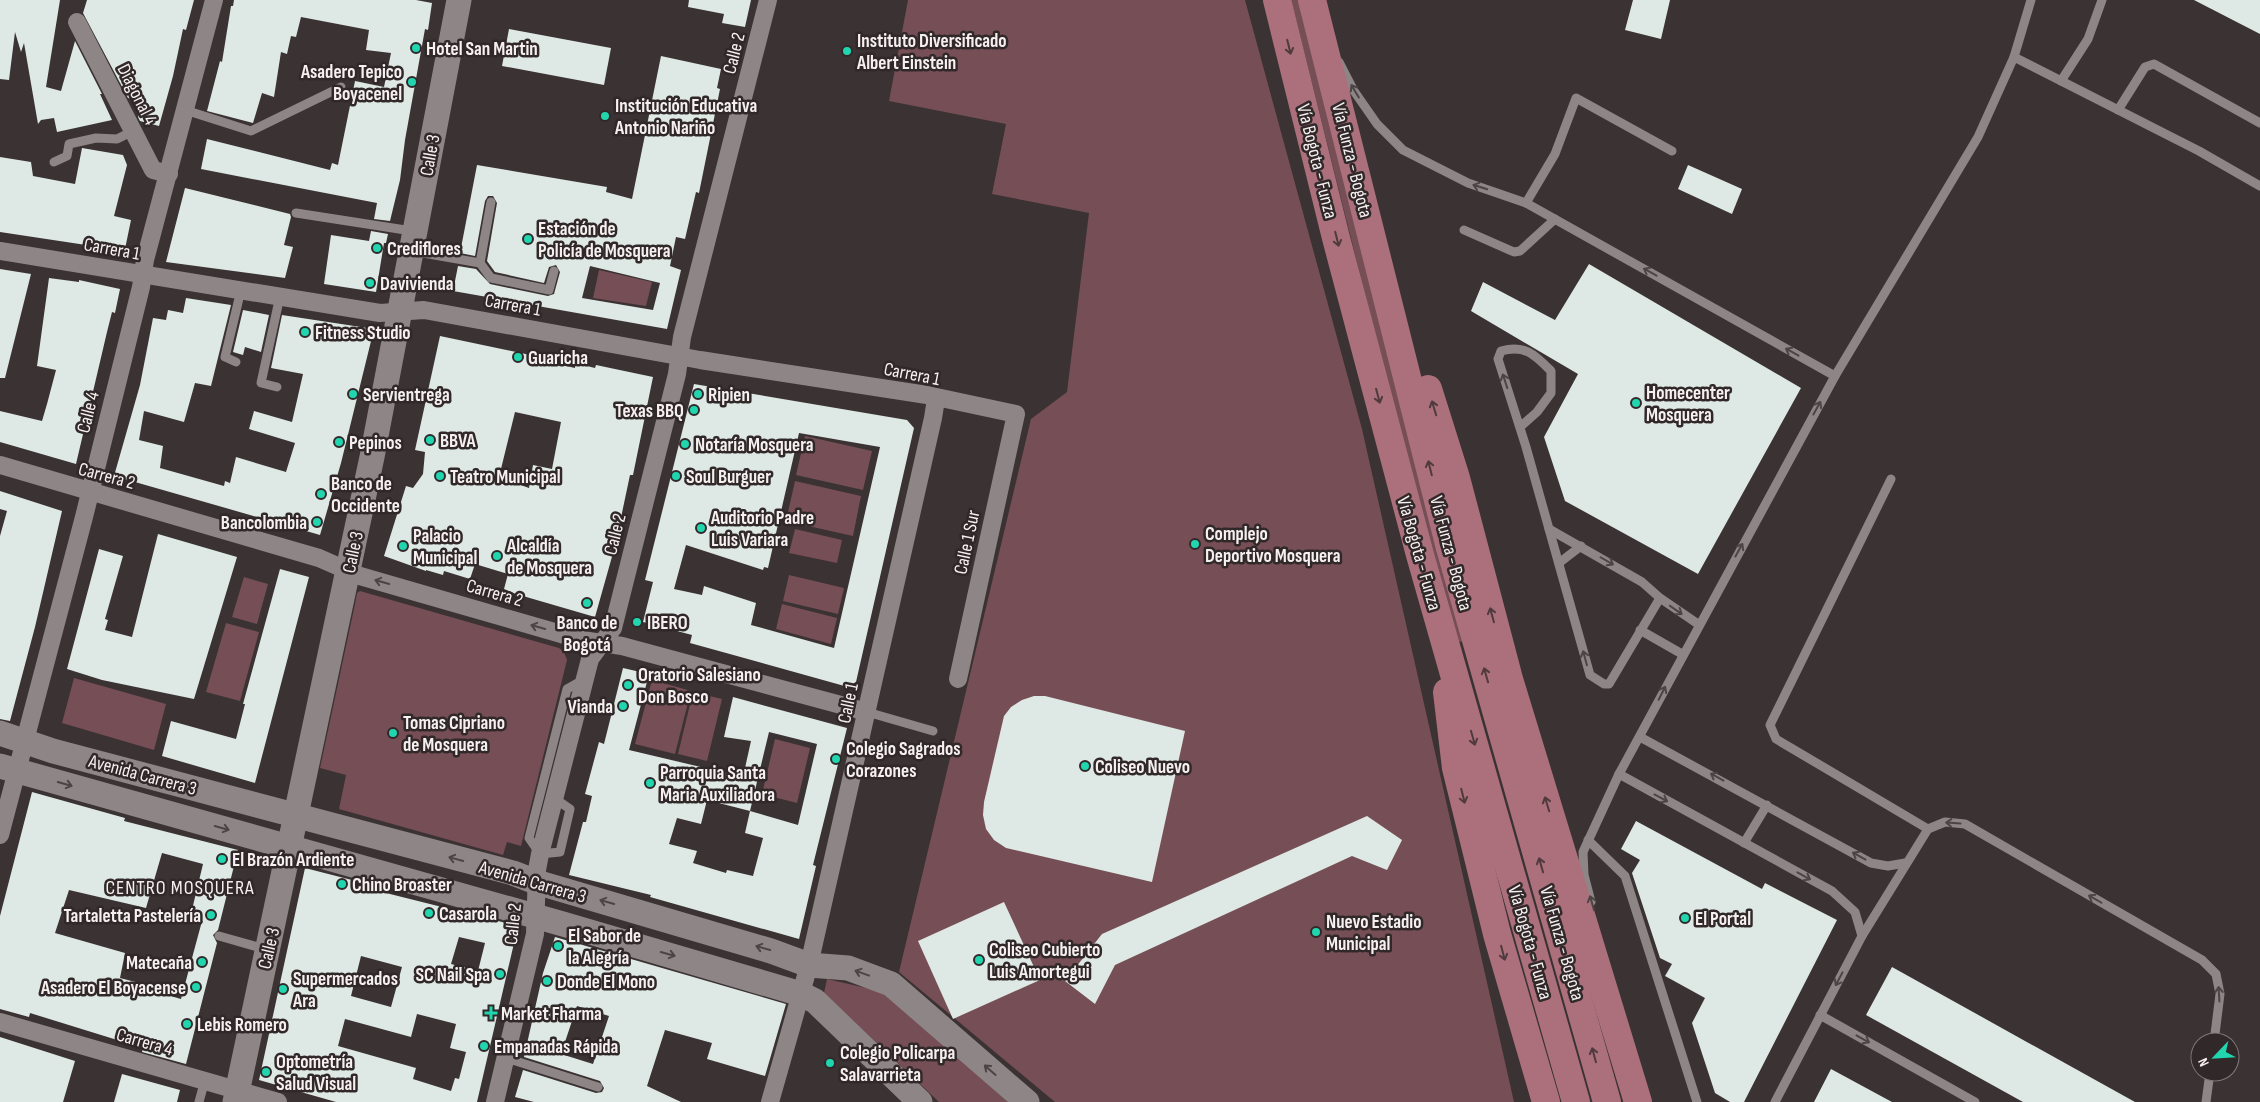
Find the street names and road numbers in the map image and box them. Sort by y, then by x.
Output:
street label: Calle 2 [718,30,751,76]
street label: Diagonal 4 [112,60,162,129]
street label: Vía Funza - Bogota [1326,101,1377,220]
street label: Vía Bogota - Funza [1291,102,1342,221]
street label: Calle 3 [416,133,445,178]
street label: Carrera 1 [82,233,142,266]
street label: Carrera 1 [483,289,543,322]
street label: Carrera 1 [882,358,942,391]
street label: Calle 4 [72,389,105,435]
street label: Carrera 2 [76,458,137,495]
street label: Vía Bogota - Funza [1391,494,1446,613]
street label: Vía Funza - Bogota [1424,494,1477,613]
street label: Calle 1 Sur [949,508,986,577]
street label: Calle 2 [599,511,632,557]
street label: Calle 3 [338,529,369,575]
street label: Carrera 2 [464,574,526,612]
street label: Calle 1 [833,681,864,726]
street label: Avenida Carrera 3 [85,750,199,801]
street label: Avenida Carrera 3 [475,856,589,909]
street label: Vía Bogota - Funza [1502,883,1557,1002]
street label: Vía Funza - Bogota [1534,884,1589,1003]
street label: Calle 2 [500,902,527,946]
street label: Calle 3 [254,925,285,971]
street label: Carrera 4 [114,1023,176,1061]

